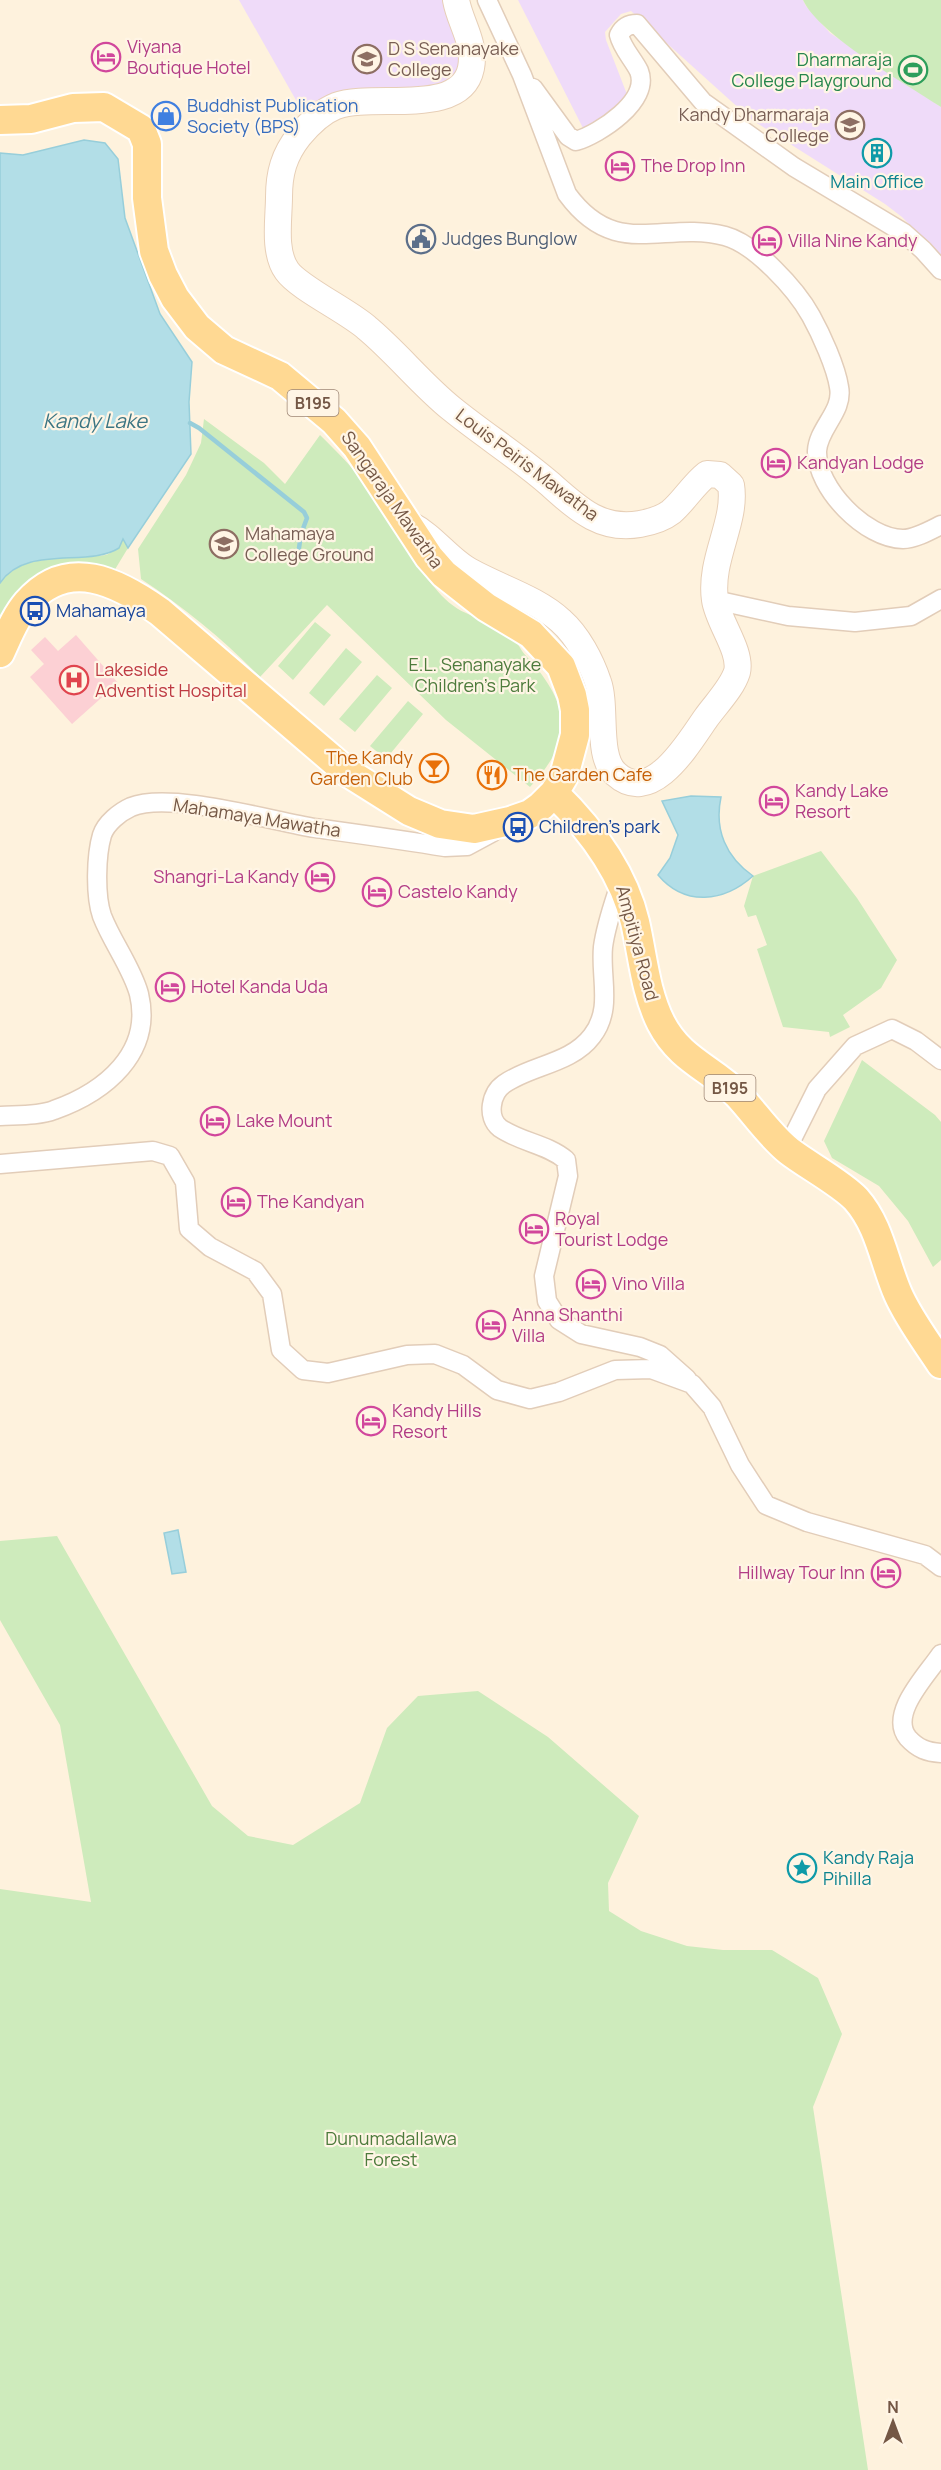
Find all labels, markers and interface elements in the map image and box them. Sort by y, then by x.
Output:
place label: Viyana Boutique Hotel [127,34,251,79]
place label: D S Senanayake College [388,36,519,81]
hotel icon: Viyana Boutique Hotel [90,41,122,73]
school or university icon: D S Senanayake College [351,43,383,75]
place label: Dharmaraja College Playground [731,47,892,92]
sports icon: Dharmaraja College Playground [897,54,929,86]
place label: Buddhist Publication Society (BPS) [187,93,359,138]
shop icon: Buddhist Publication Society (BPS) [150,100,182,132]
place label: Kandy Dharmaraja College [679,102,829,147]
school or university icon: Kandy Dharmaraja College [834,109,866,141]
building icon: Main Office [861,137,893,169]
hotel icon: The Drop Inn [604,150,636,182]
place label: The Drop Inn [641,153,745,177]
place label: Main Office [830,169,924,193]
public building icon: Judges Bunglow [405,223,437,255]
hotel icon: Villa Nine Kandy [751,225,783,257]
place label: Judges Bunglow [442,226,577,250]
place label: Villa Nine Kandy [788,228,918,252]
road number: B195 [288,390,338,416]
street label: Louis Peiris Mawatha [451,403,604,526]
water label: Kandy Lake [43,407,148,434]
street label: Sangaraja Mawatha [336,426,449,573]
hotel icon: Kandyan Lodge [760,447,792,479]
place label: Kandyan Lodge [797,450,924,474]
place label: Mahamaya College Ground [245,521,374,566]
school or university icon: Mahamaya College Ground [208,528,240,560]
bus stop icon: Mahamaya [19,595,51,627]
place label: Mahamaya [56,598,146,622]
park label: E.L. Senanayake Children's Park [409,652,541,697]
place label: Lakeside Adventist Hospital [95,657,247,702]
hospital icon: Lakeside Adventist Hospital [58,664,90,696]
place label: The Kandy Garden Club [310,745,413,790]
bar icon: The Kandy Garden Club [418,752,450,784]
restaurant icon: The Garden Cafe [476,759,508,791]
place label: The Garden Cafe [513,762,652,786]
place label: Kandy Lake Resort [795,778,889,823]
hotel icon: Kandy Lake Resort [758,785,790,817]
street label: Mahamaya Mawatha [172,792,343,842]
bus stop icon: Children's park [502,811,534,843]
place label: Children's park [539,814,661,838]
hotel icon: Shangri-La Kandy [304,861,336,893]
place label: Shangri-La Kandy [153,864,299,888]
hotel icon: Castelo Kandy [361,876,393,908]
place label: Castelo Kandy [398,879,518,903]
street label: Ampitiya Road [611,882,665,1003]
hotel icon: Hotel Kanda Uda [154,971,186,1003]
place label: Hotel Kanda Uda [191,974,328,998]
road number: B195 [704,1075,756,1101]
hotel icon: Lake Mount [199,1105,231,1137]
place label: Lake Mount [236,1108,332,1132]
hotel icon: The Kandyan [220,1186,252,1218]
place label: The Kandyan [257,1189,364,1213]
place label: Royal Tourist Lodge [555,1206,668,1251]
hotel icon: Royal Tourist Lodge [518,1213,550,1245]
hotel icon: Vino Villa [575,1268,607,1300]
place label: Vino Villa [612,1271,685,1295]
place label: Anna Shanthi Villa [512,1302,623,1347]
hotel icon: Anna Shanthi Villa [475,1309,507,1341]
place label: Kandy Hills Resort [392,1398,481,1443]
hotel icon: Kandy Hills Resort [355,1405,387,1437]
hotel icon: Hillway Tour Inn [870,1557,902,1589]
place label: Hillway Tour Inn [738,1560,865,1584]
place label: Kandy Raja Pihilla [823,1845,914,1890]
place icon: Kandy Raja Pihilla [786,1852,818,1884]
park label: Dunumadallawa Forest [325,2126,457,2171]
north arrow [863,2392,923,2452]
text: N [887,2396,899,2418]

